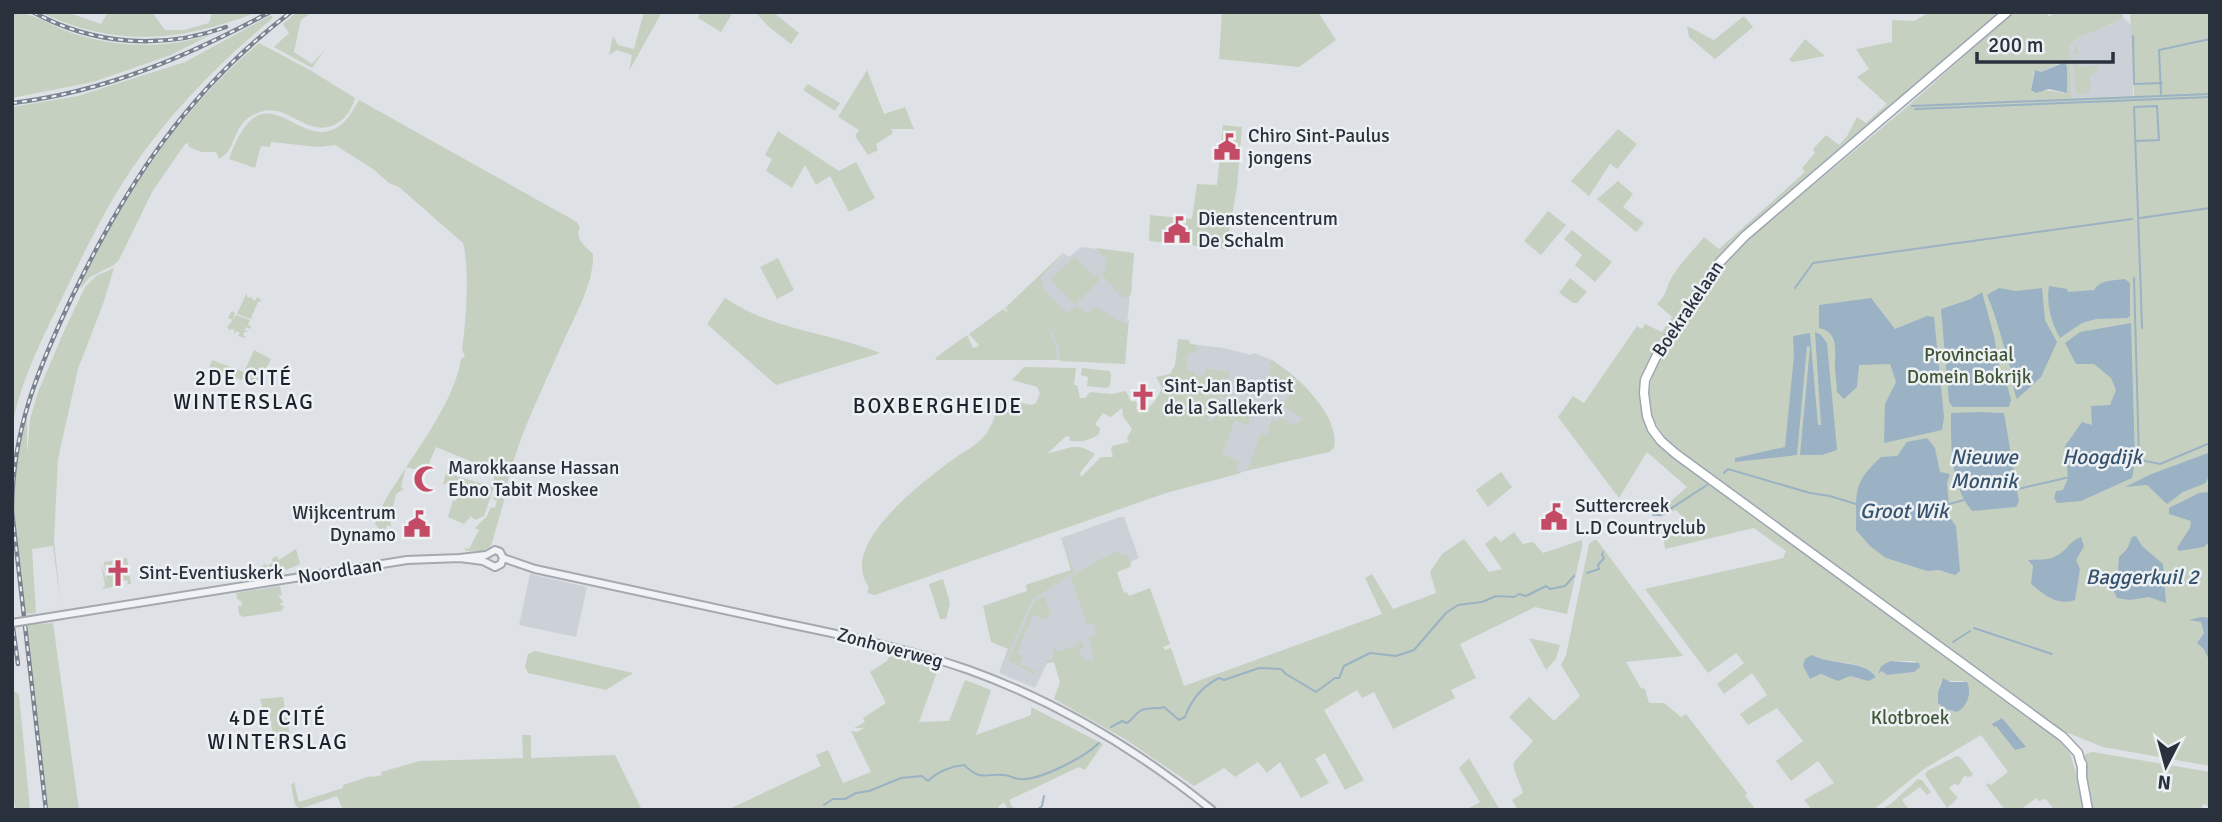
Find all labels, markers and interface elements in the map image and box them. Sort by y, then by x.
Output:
scale bar [1977,21,2114,65]
text: 200 m [1988,32,2043,58]
place label: Chiro Sint-Paulus jongens [1248,124,1389,170]
public building icon: Chiro Sint-Paulus jongens [1212,132,1242,162]
place label: Dienstencentrum De Schalm [1198,207,1338,253]
public building icon: Dienstencentrum De Schalm [1162,215,1192,245]
street label: Boekrakelaan [1647,256,1729,362]
park label: Provinciaal Domein Bokrijk [1907,343,2032,389]
district label: 2DE CITÉ WINTERSLAG [173,365,315,415]
place label: Sint-Jan Baptist de la Sallekerk [1164,374,1294,420]
church icon: Sint-Jan Baptist de la Sallekerk [1128,382,1158,412]
district label: BOXBERGHEIDE [853,393,1023,419]
water label: Nieuwe Monnik [1950,444,2020,494]
water label: Hoogdijk [2062,444,2145,470]
place label: Marokkaanse Hassan Ebno Tabit Moskee [448,456,619,502]
mosque icon: Marokkaanse Hassan Ebno Tabit Moskee [412,464,442,494]
place label: Suttercreek L.D Countryclub [1575,494,1706,540]
water label: Groot Wik [1860,498,1951,524]
place label: Wijkcentrum Dynamo [292,501,396,547]
public building icon: Suttercreek L.D Countryclub [1539,502,1569,532]
public building icon: Wijkcentrum Dynamo [402,509,432,539]
street label: Noordlaan [296,553,384,589]
church icon: Sint-Eventiuskerk [103,558,133,588]
place label: Sint-Eventiuskerk [139,561,283,585]
water label: Baggerkuil 2 [2085,564,2200,590]
street label: Zonhoverweg [834,622,946,674]
district label: 4DE CITÉ WINTERSLAG [207,705,349,755]
park label: Klotbroek [1871,706,1950,730]
north arrow [2131,731,2201,801]
text: N [2157,769,2172,795]

